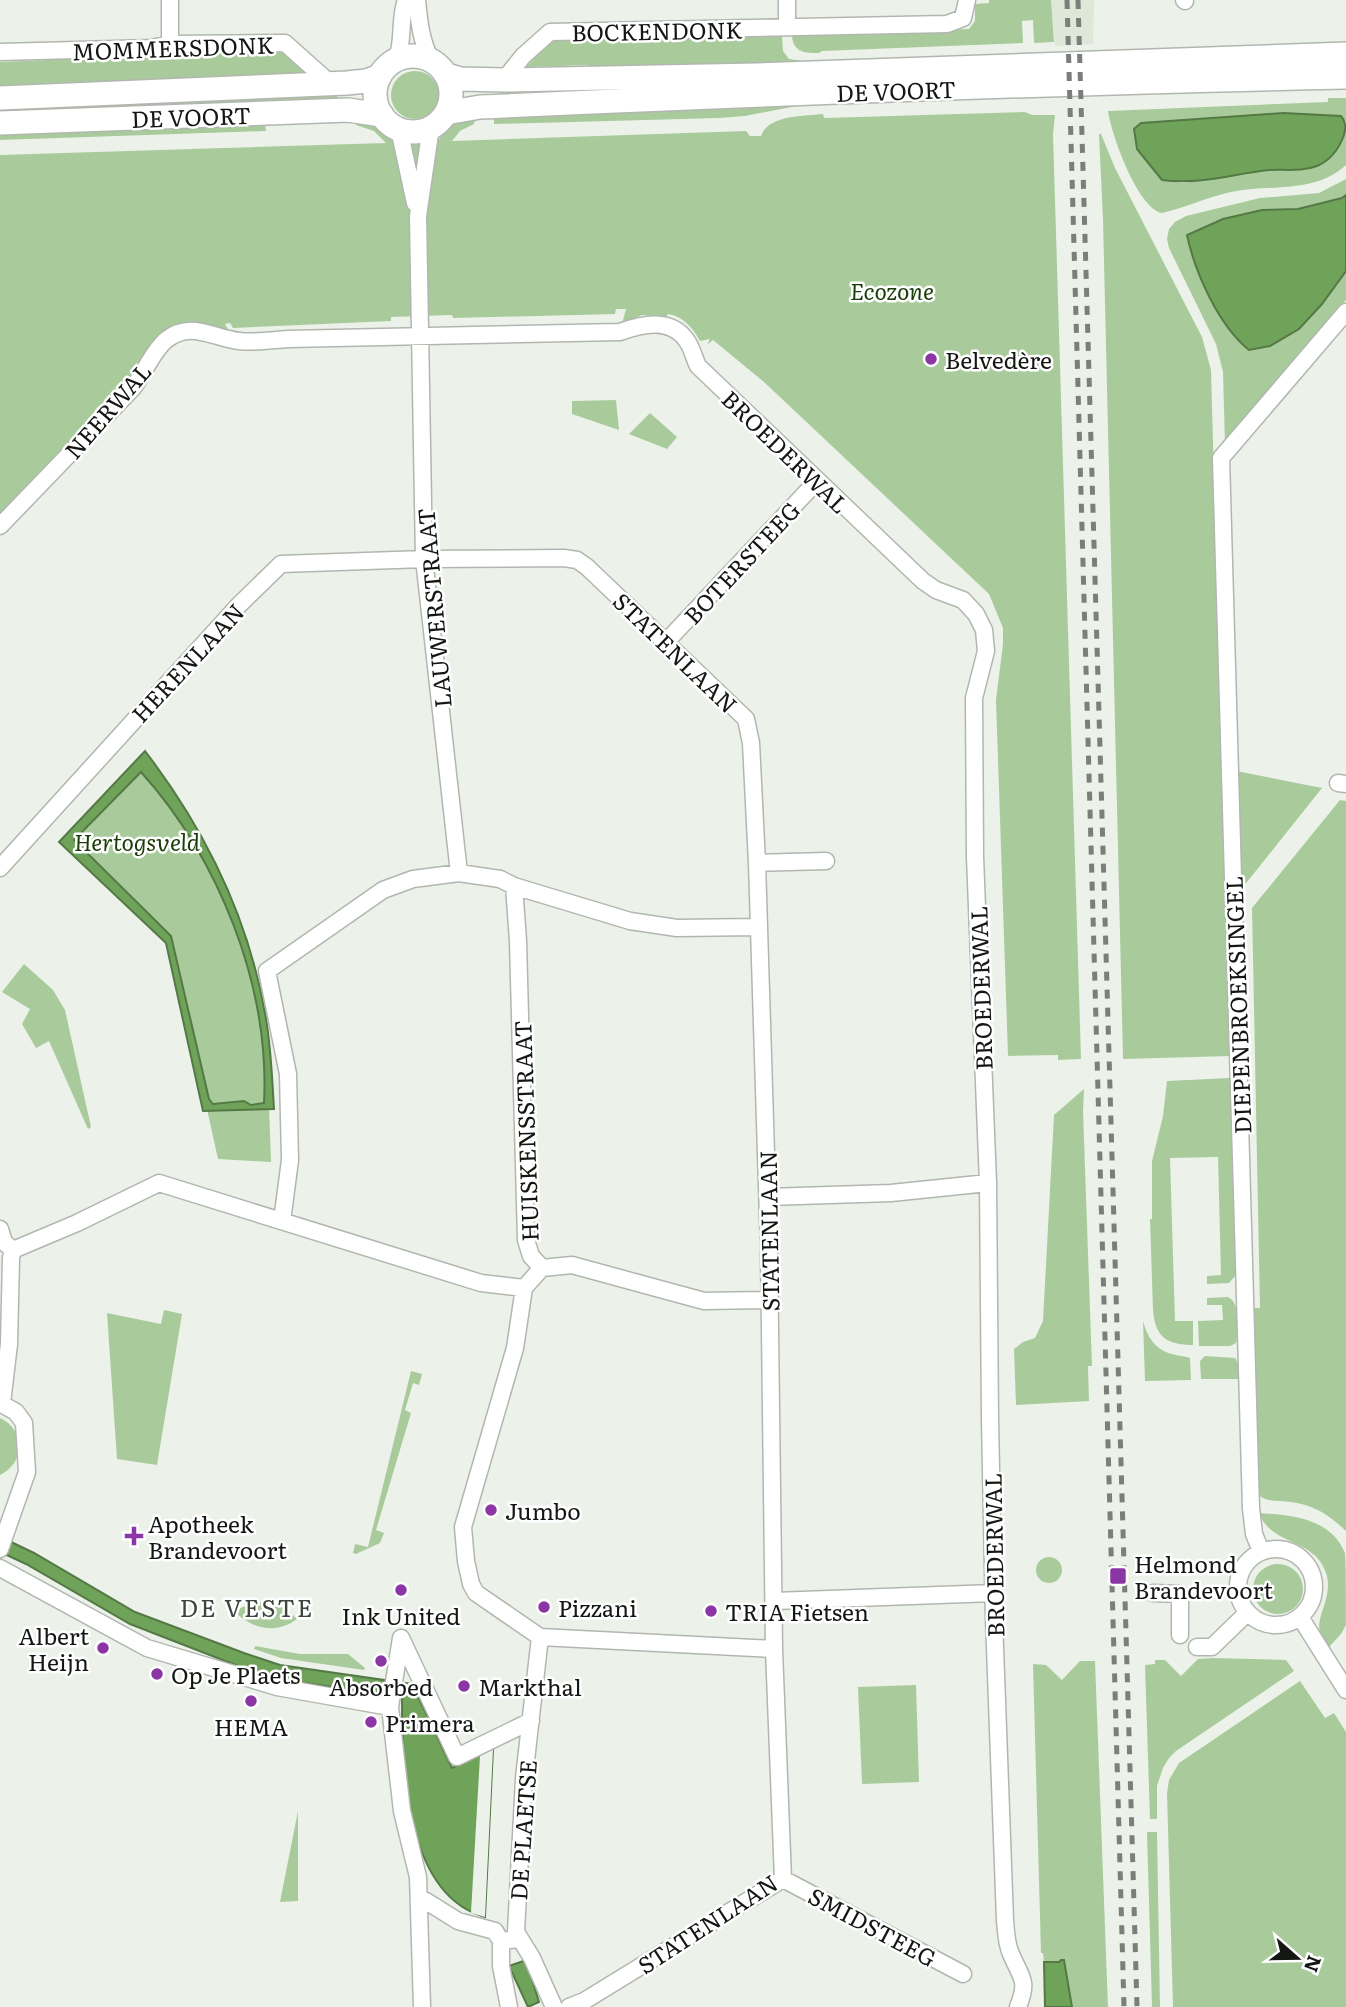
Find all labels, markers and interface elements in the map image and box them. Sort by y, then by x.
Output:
street label: BOCKENDONK [571,12,743,48]
street label: MOMMERSDONK [71,26,275,68]
street label: DE VOORT [835,71,957,109]
street label: DE VOORT [130,97,252,135]
park label: Ecozone [850,273,934,307]
place label: Belvedère [945,342,1052,376]
marker: Belvedère [923,351,939,367]
street label: NEERWAL [56,354,158,466]
street label: BROEDERWAL [715,382,857,520]
street label: BOTERSTEEG [675,493,807,631]
street label: LAUWERSTRAAT [407,507,459,709]
street label: STATENLAAN [606,584,746,720]
street label: HERENLAAN [123,595,251,729]
park label: Hertogsveld [74,824,201,858]
street label: DIEPENBROEKSINGEL [1215,875,1259,1135]
street label: BROEDERWAL [960,905,1000,1071]
street label: HUISKENSSTRAAT [504,1020,546,1242]
street label: STATENLAAN [750,1150,786,1312]
street label: BROEDERWAL [975,1472,1011,1638]
place label: Jumbo [505,1493,581,1527]
marker: Jumbo [483,1502,499,1518]
place label: Apotheek Brandevoort [148,1506,287,1566]
marker: Apotheek Brandevoort [126,1528,142,1544]
place label: Helmond Brandevoort [1134,1546,1273,1606]
marker: Helmond Brandevoort [1108,1566,1128,1586]
marker: Ink United [393,1582,409,1598]
district label: DE VESTE [180,1589,314,1624]
place label: Pizzani [558,1590,637,1624]
place label: TRIA Fietsen [725,1594,869,1628]
place label: Ink United [342,1598,460,1632]
marker: Pizzani [536,1599,552,1615]
marker: TRIA Fietsen [703,1603,719,1619]
place label: Albert Heijn [19,1618,90,1678]
marker: Albert Heijn [95,1640,111,1656]
marker: Absorbed [373,1653,389,1669]
place label: Op Je Plaets [171,1657,300,1691]
marker: Op Je Plaets [149,1666,165,1682]
place label: Absorbed [329,1669,433,1703]
place label: Markthal [478,1669,582,1703]
marker: Markthal [456,1678,472,1694]
marker: HEMA [243,1693,259,1709]
place label: Primera [385,1705,475,1739]
place label: HEMA [214,1709,288,1743]
marker: Primera [363,1714,379,1730]
street label: DE PLAETSE [500,1758,544,1902]
street label: STATENLAAN [630,1865,784,1981]
street label: SMIDSTEEG [803,1878,943,1974]
north arrow [1262,1923,1332,1993]
text: N [1298,1952,1330,1976]

